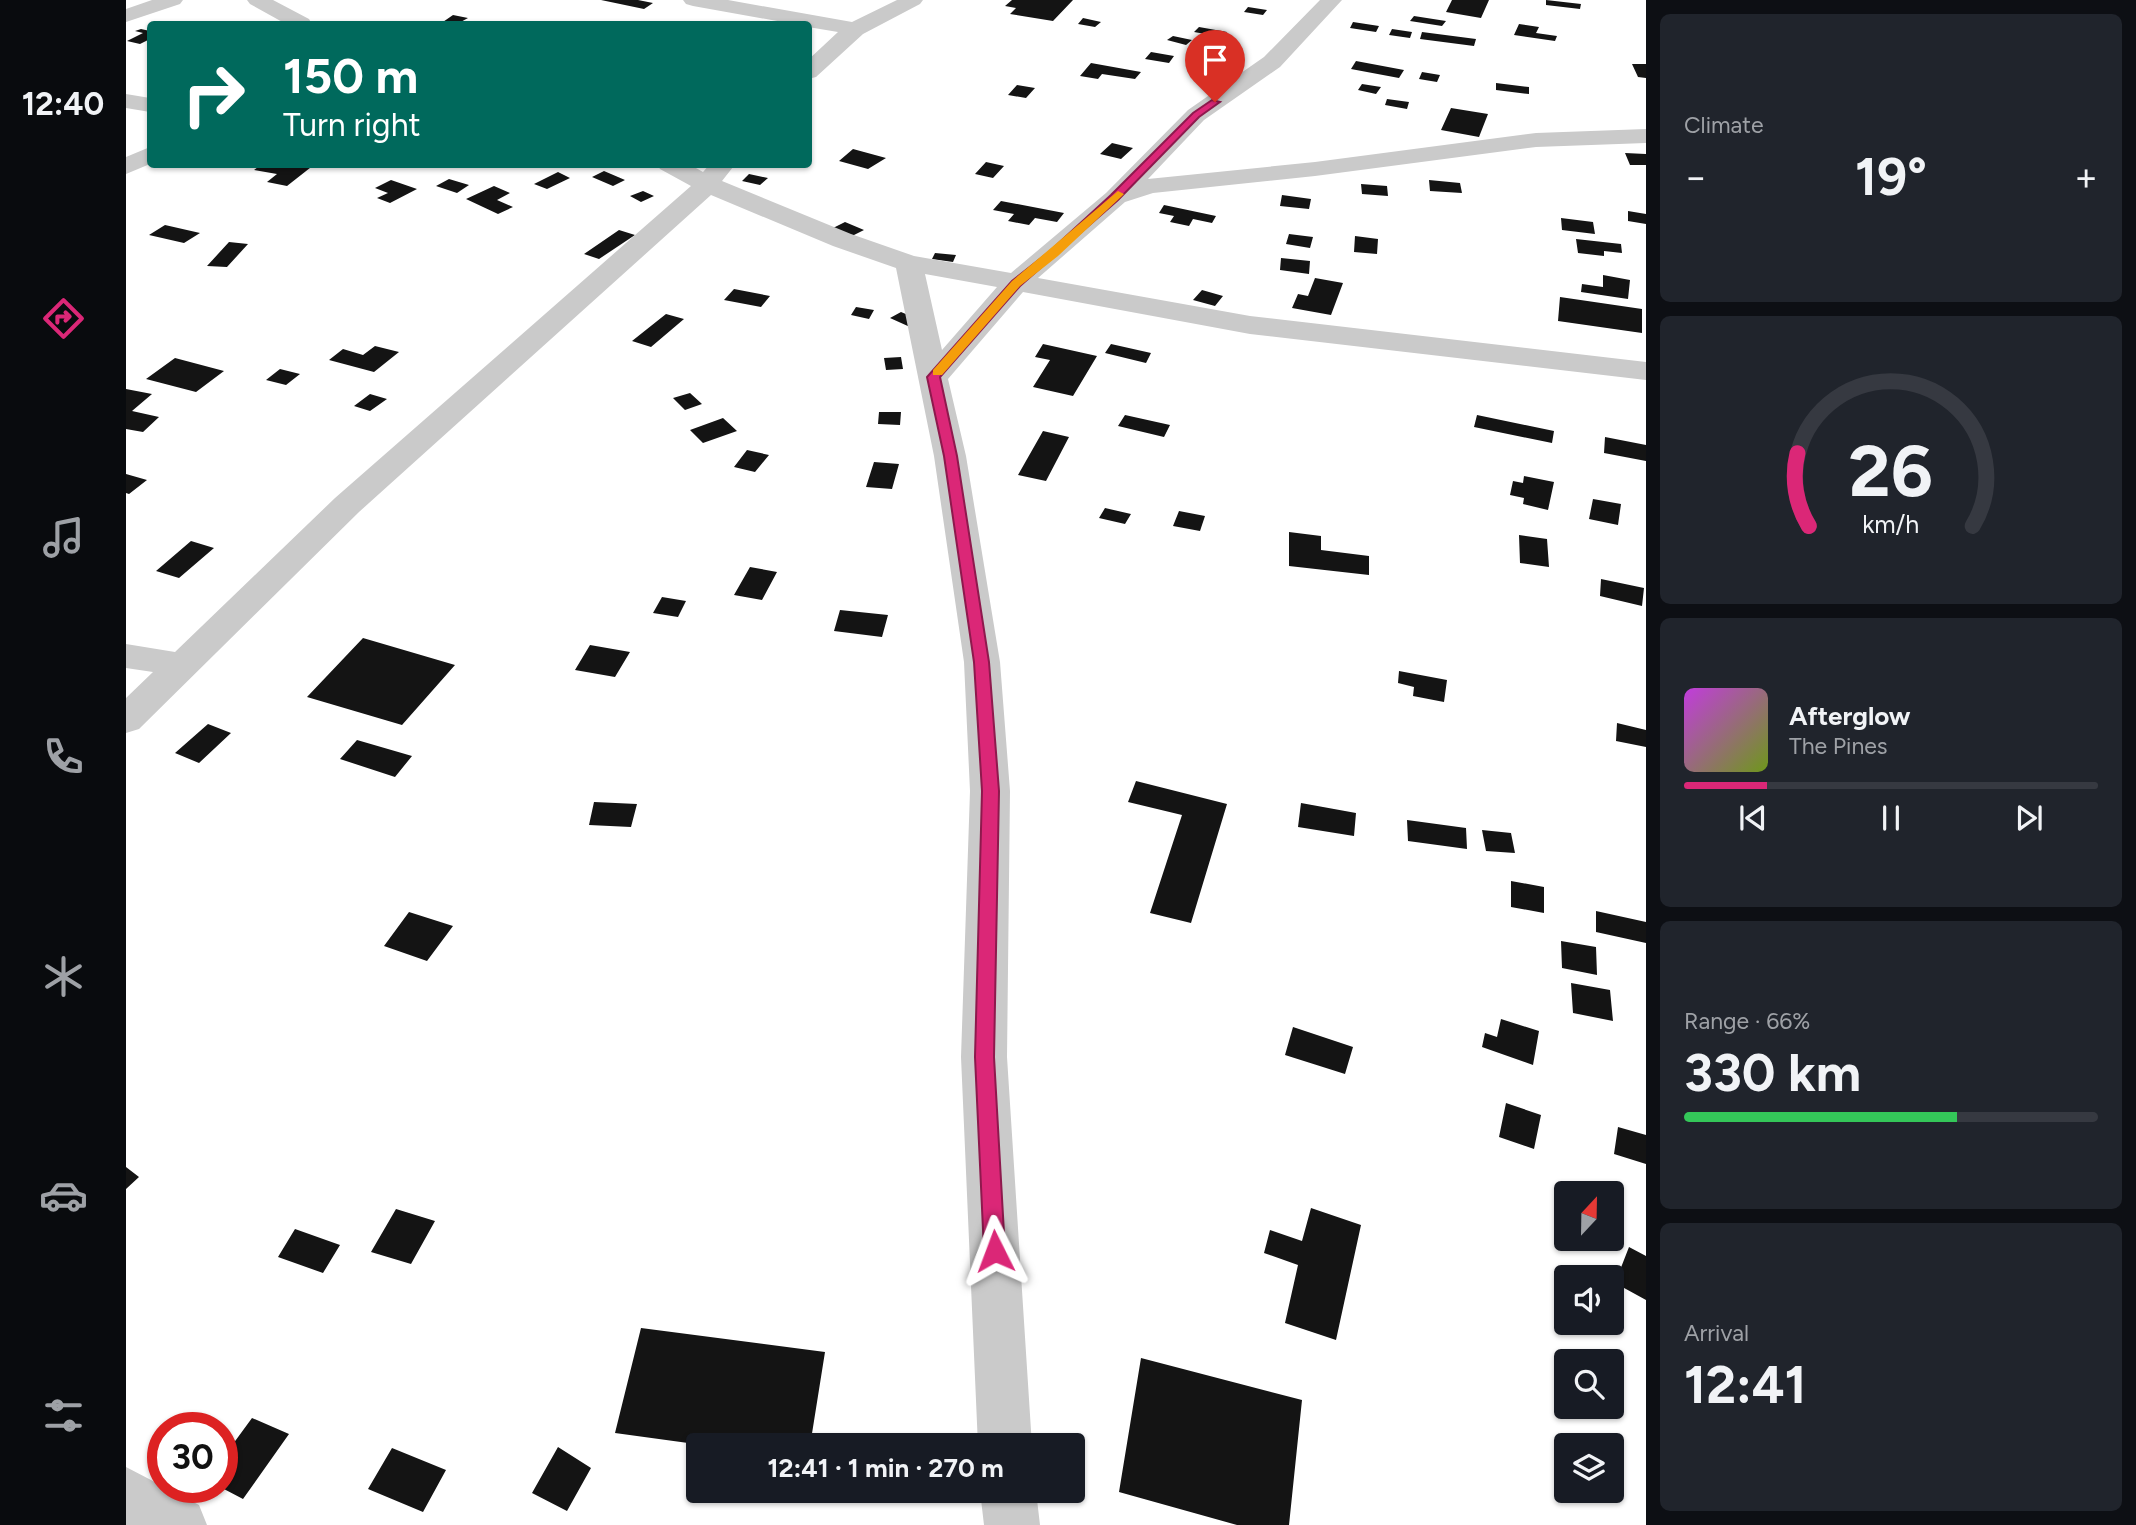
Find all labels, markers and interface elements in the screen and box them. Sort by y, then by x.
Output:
pin [1185,30,1245,102]
icon: arrive [1196,41,1234,79]
text: 150 m [283,46,418,105]
icon: right [168,49,259,140]
text: 12:40 [22,85,104,123]
text: Turn right [283,106,421,144]
text: Climate [1684,111,1763,139]
text: 19° [1855,146,1927,208]
text: − [1684,154,1708,200]
text: + [2074,154,2098,200]
icon: directions [39,294,88,343]
text: 26 [1849,428,1933,515]
text: km/h [1862,509,1920,539]
icon: music [39,513,88,562]
text: Afterglow [1789,700,1911,732]
icon: phone [39,732,88,781]
text: The Pines [1789,732,1888,760]
icon: previous [1734,799,1772,837]
icon: pause [1872,799,1910,837]
icon: next [2010,799,2048,837]
icon: climate [39,952,88,1001]
text: Range · 66% [1684,1007,1810,1035]
text: 330 km [1684,1042,1861,1104]
icon: car [39,1171,88,1220]
north arrow [1554,1181,1624,1251]
map controls [1554,1181,1624,1503]
position arrow [958,1214,1032,1288]
button: sound [1554,1265,1624,1335]
text: Arrival [1684,1319,1749,1347]
button: search [1554,1349,1624,1419]
text: 12:41 [1684,1354,1807,1416]
icon: filters [39,1391,88,1440]
speed limit sign: 30 [147,1412,238,1503]
button: layers [1554,1433,1624,1503]
text: 12:41 · 1 min · 270 m [767,1452,1004,1484]

